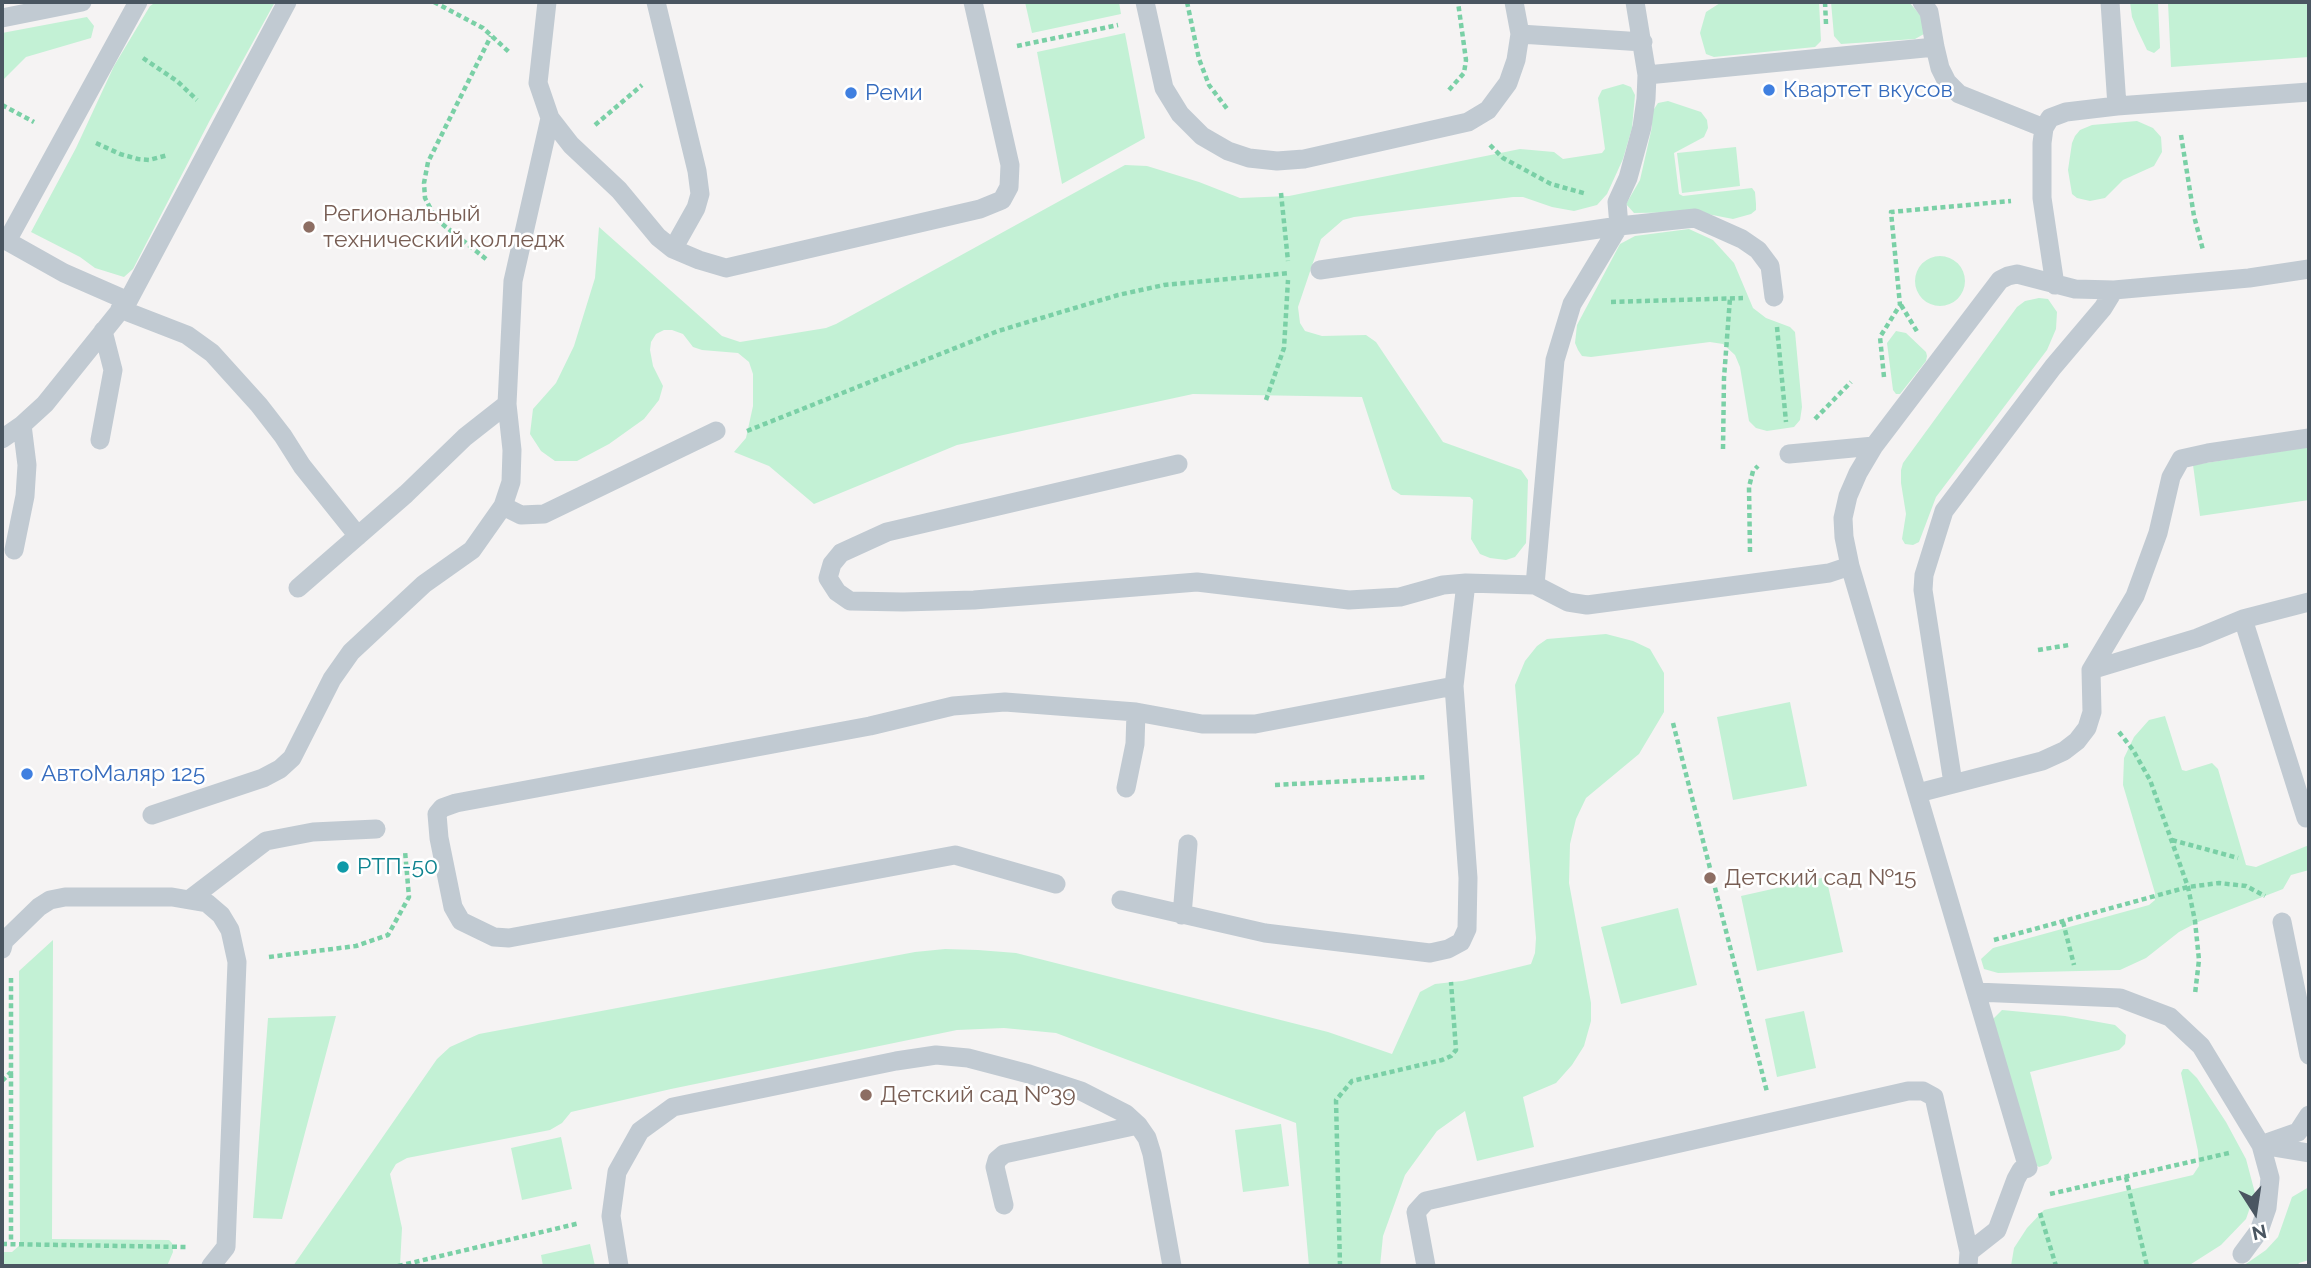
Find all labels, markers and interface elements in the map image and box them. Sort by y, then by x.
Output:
place label: Квартет вкусов [1783,76,1953,104]
place label: Реми [865,79,923,107]
marker: Квартет вкусов [1761,82,1777,98]
marker: Реми [843,85,859,101]
place label: Региональный технический колледж [323,200,565,254]
marker: Региональный технический колледж [301,219,317,235]
place label: АвтоМаляр 125 [41,760,205,788]
marker: АвтоМаляр 125 [19,766,35,782]
place label: РТП-50 [357,853,438,881]
marker: РТП-50 [335,859,351,875]
place label: Детский сад №15 [1724,864,1916,892]
marker: Детский сад №15 [1702,870,1718,886]
place label: Детский сад №39 [880,1081,1076,1109]
marker: Детский сад №39 [858,1087,874,1103]
north arrow [2220,1177,2290,1247]
text: N [2250,1220,2269,1245]

